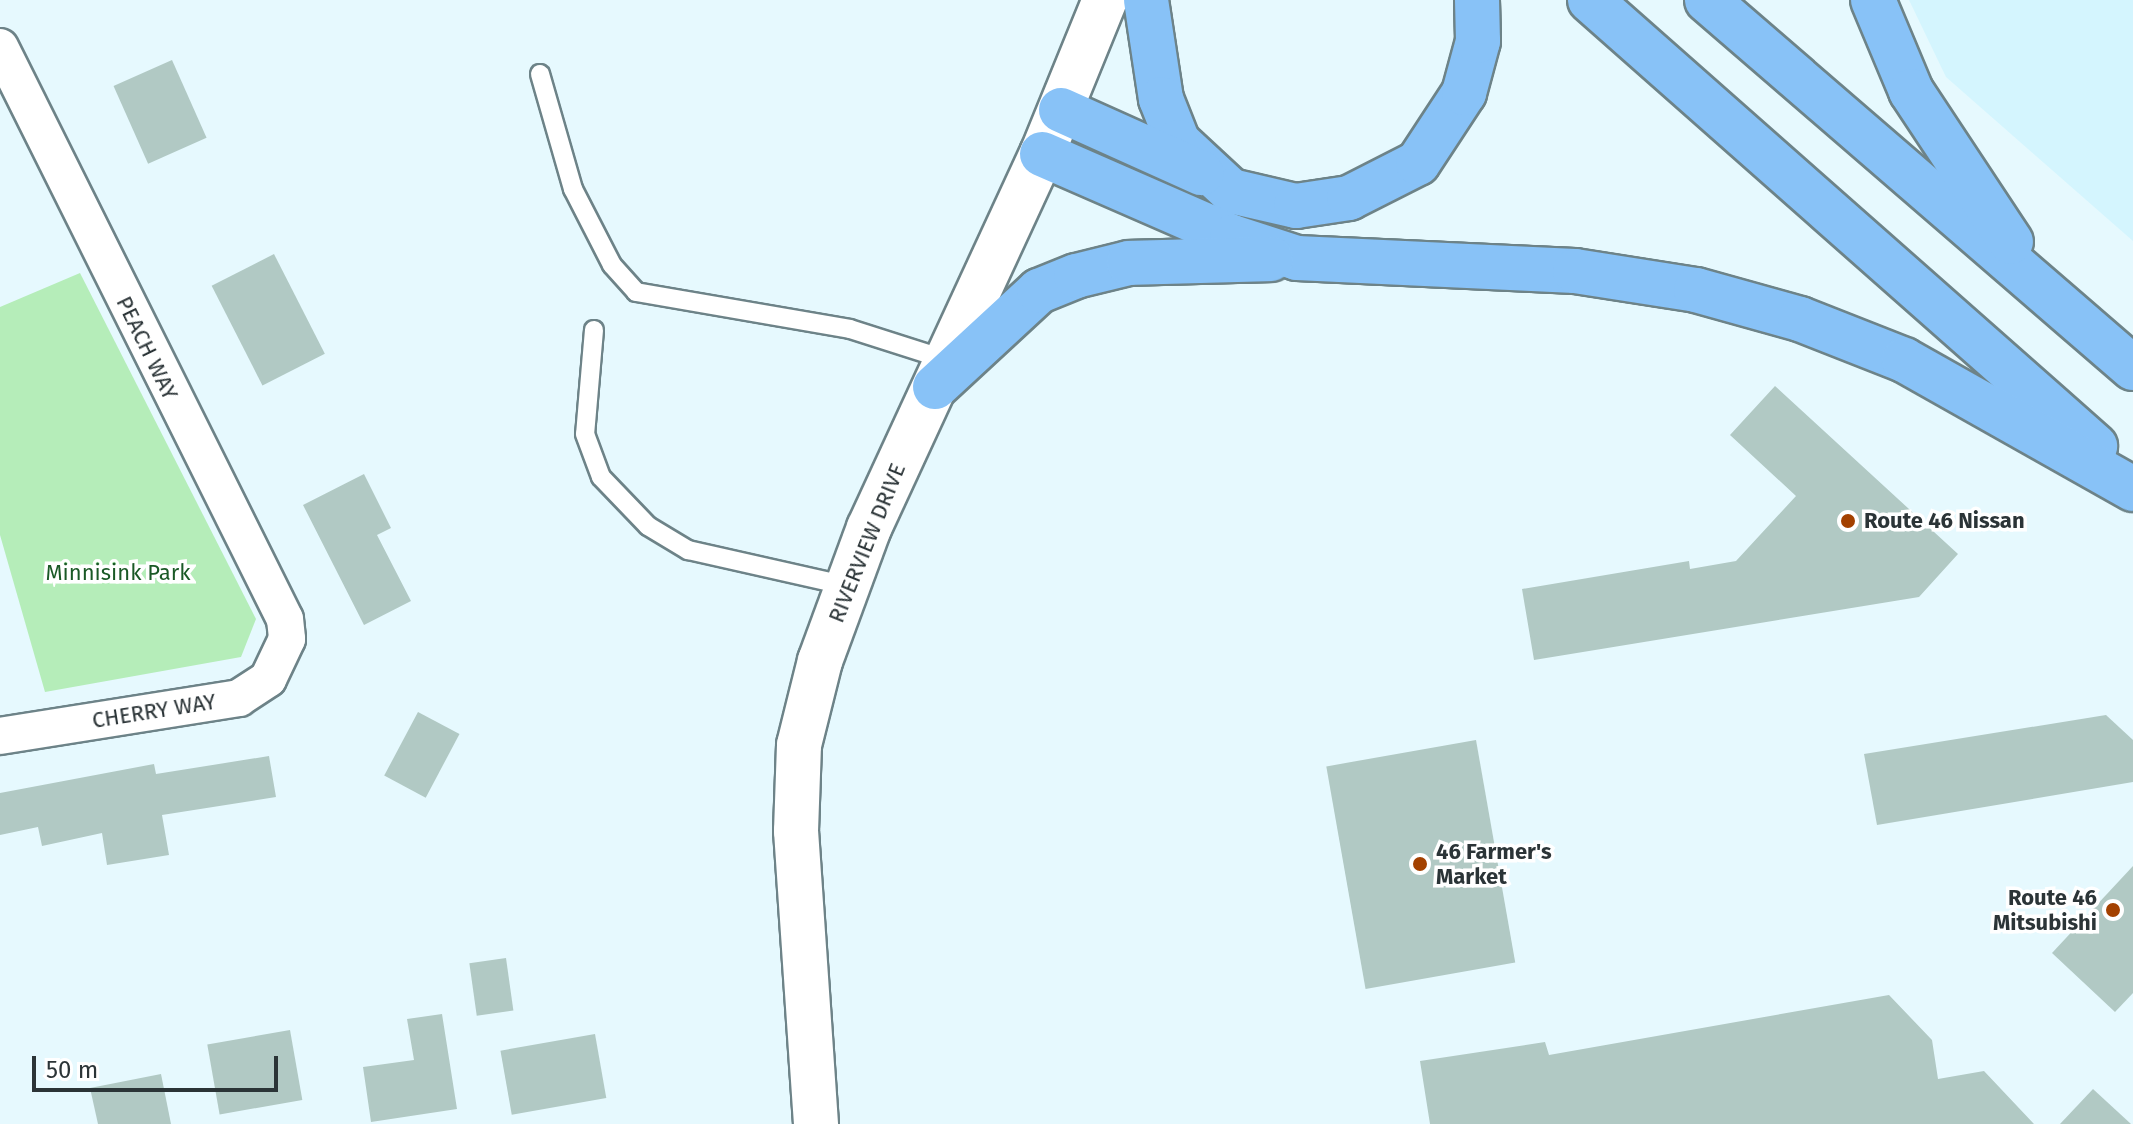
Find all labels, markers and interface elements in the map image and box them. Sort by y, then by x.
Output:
street label: PEACH WAY [111,292,183,404]
street label: RIVERVIEW DRIVE [823,460,911,626]
place label: Route 46 Nissan [1864,508,2025,534]
marker: Route 46 Nissan [1839,512,1857,530]
park label: Minnisink Park [45,560,191,586]
street label: CHERRY WAY [90,688,218,734]
place label: 46 Farmer's Market [1436,838,1552,890]
marker: 46 Farmer's Market [1411,855,1429,873]
place label: Route 46 Mitsubishi [1993,884,2097,936]
marker: Route 46 Mitsubishi [2104,901,2122,919]
scale bar [36,1040,282,1090]
text: 50 m [46,1056,98,1084]

